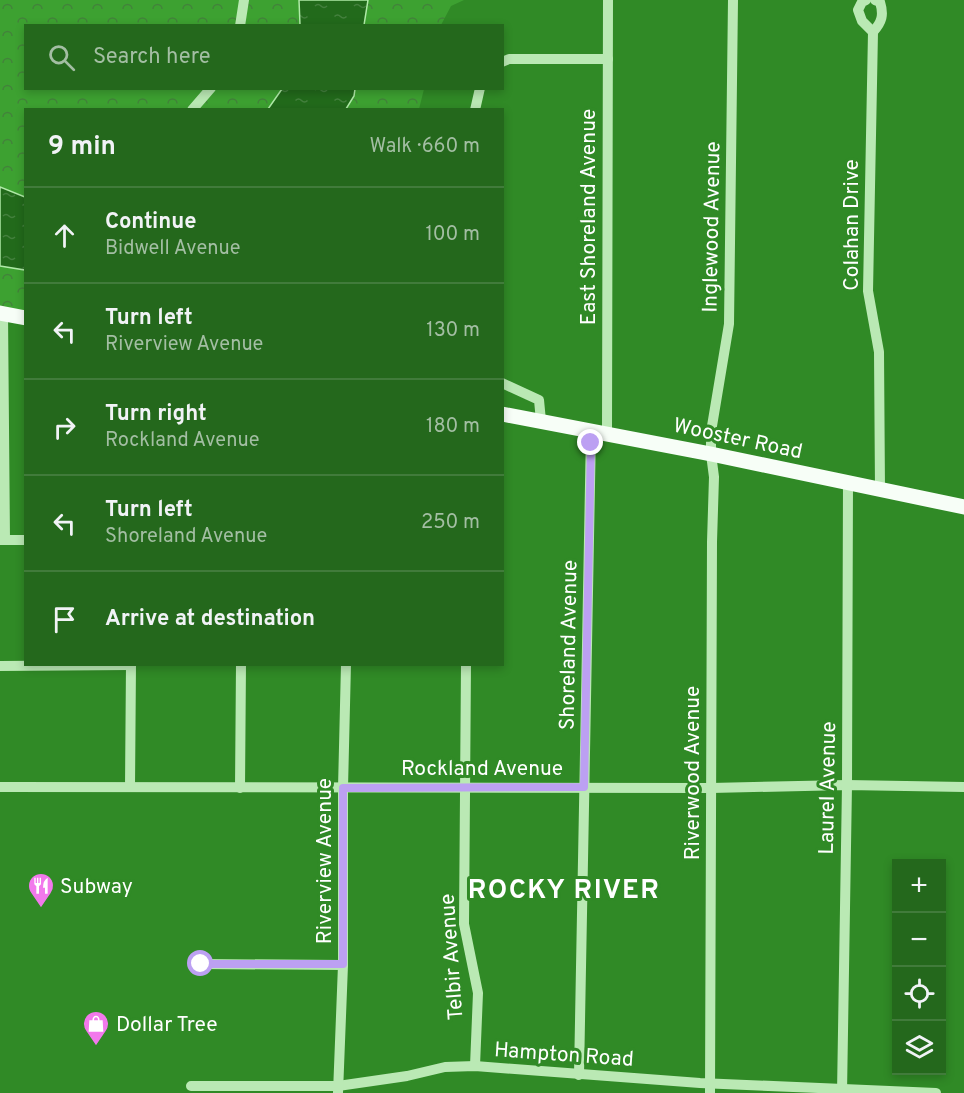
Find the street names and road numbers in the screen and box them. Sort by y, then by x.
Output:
street label: East Shoreland Avenue [576,109,603,325]
street label: Inglewood Avenue [698,141,727,313]
street label: Colahan Drive [839,159,866,291]
street label: Wooster Road [671,413,805,466]
street label: Shoreland Avenue [555,560,584,730]
street label: Riverwood Avenue [680,686,707,860]
street label: Laurel Avenue [814,721,843,855]
street label: Rockland Avenue [401,756,563,783]
street label: Riverview Avenue [312,778,339,944]
street label: Telbir Avenue [435,893,470,1021]
street label: Hampton Road [493,1037,635,1074]

